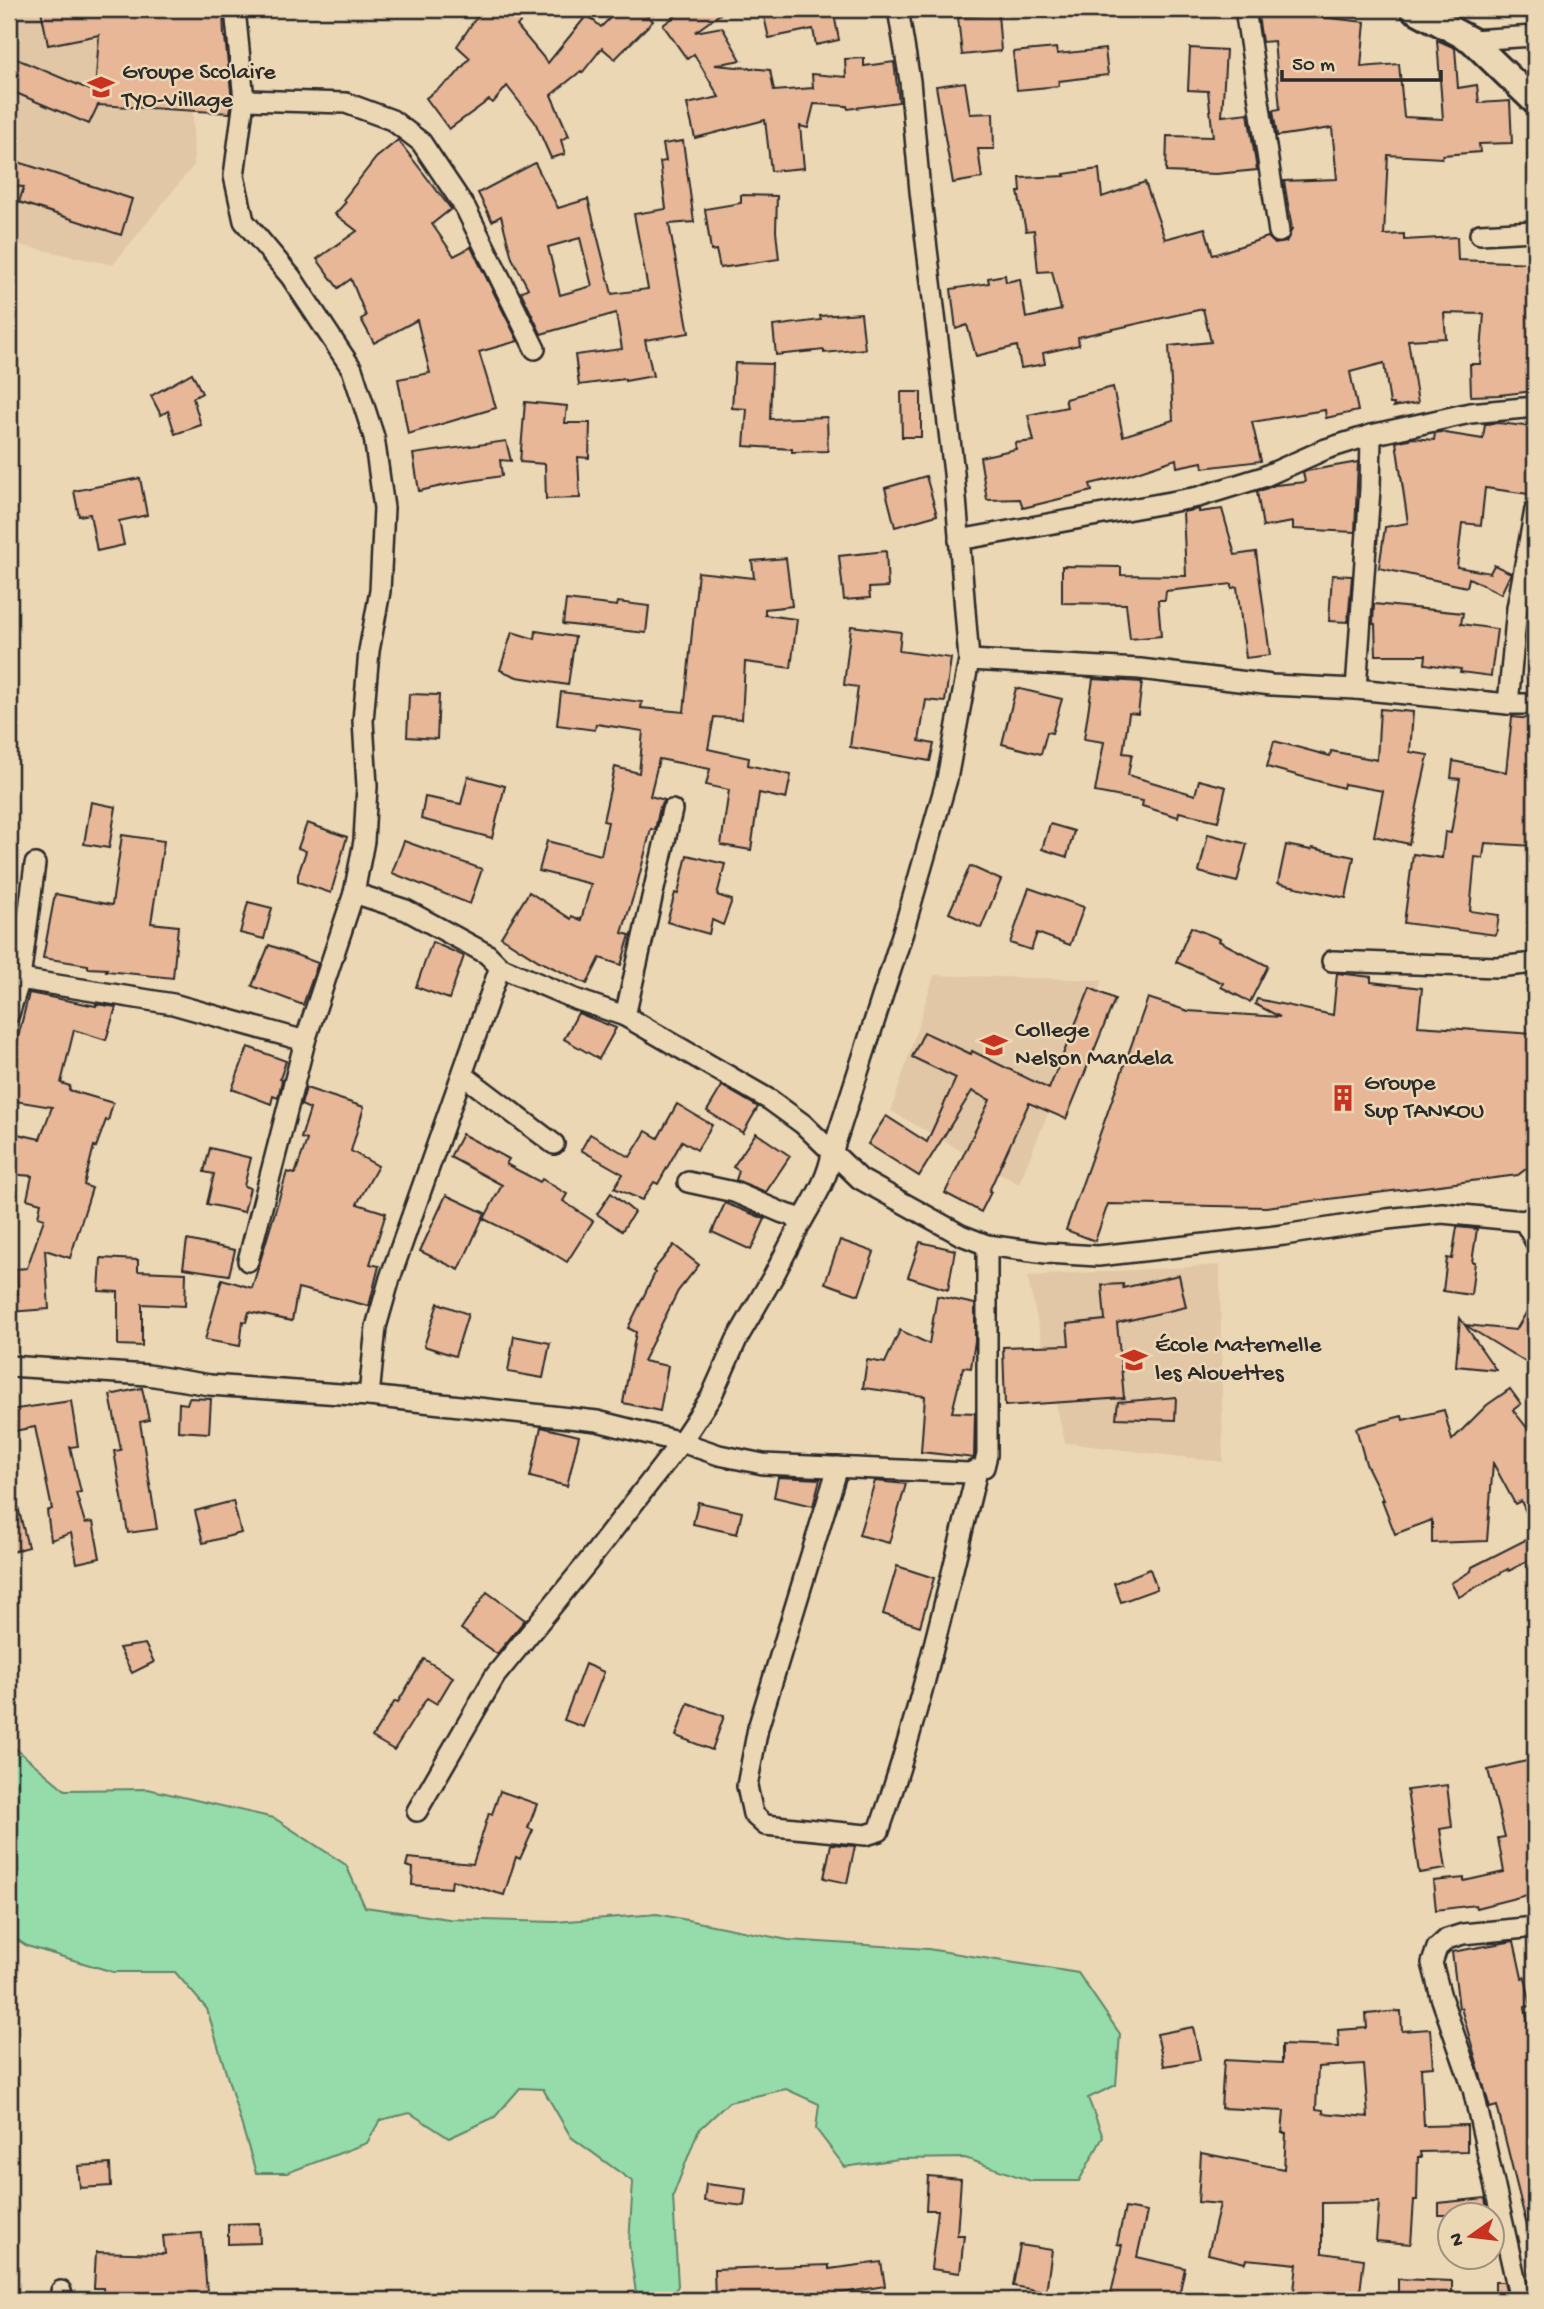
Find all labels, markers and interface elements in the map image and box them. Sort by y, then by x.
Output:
scale bar [1282,38,1441,82]
text: 50 m [1292,54,1335,79]
place label: Groupe Scolaire TYO-Village [120,59,276,116]
school or university icon: Groupe Scolaire TYO-Village [86,72,116,102]
place label: College Nelson Mandela [1015,1017,1174,1074]
school or university icon: College Nelson Mandela [979,1030,1009,1060]
place label: Groupe Sup TANKOU [1364,1070,1485,1127]
building icon: Groupe Sup TANKOU [1328,1083,1358,1113]
place label: École Maternelle les Alouettes [1155,1332,1322,1389]
school or university icon: École Maternelle les Alouettes [1119,1345,1149,1375]
north arrow [1436,2200,1506,2270]
text: N [1445,2230,1471,2248]

